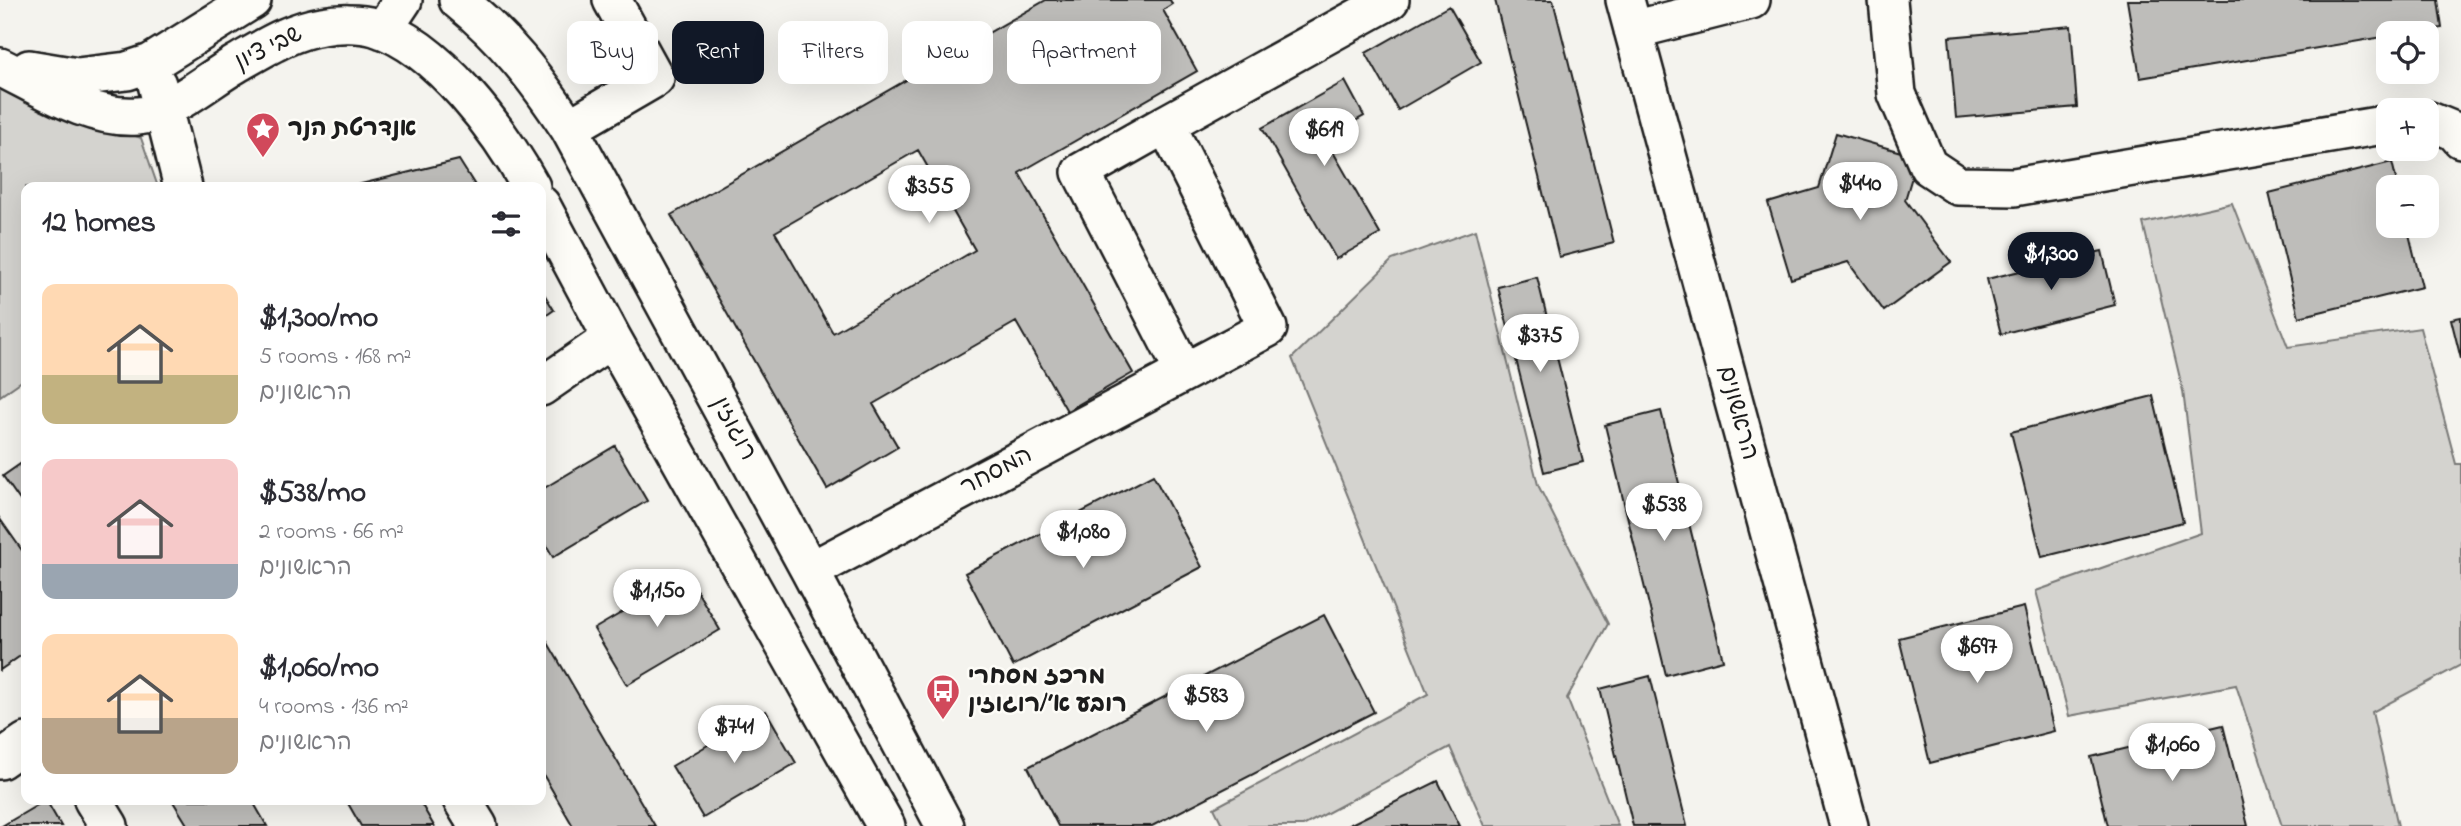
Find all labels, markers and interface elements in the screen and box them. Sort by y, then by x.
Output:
street label: שבי ציון [229,18,309,80]
chip: Buy [567,21,658,84]
chip: Rent [672,21,764,84]
chip: Filters [778,21,888,84]
chip: New [902,21,993,84]
chip: Apartment [1007,21,1161,84]
map controls [2376,21,2439,238]
button: locate [2376,21,2439,84]
button: + [2376,98,2439,161]
pin: $619 [1283,108,1365,168]
place icon: אנדרטת הנר [244,110,282,159]
place label: אנדרטת הנר [288,112,416,147]
text: $619 [1305,114,1343,147]
pin: $440 [1819,162,1901,222]
pin: $355 [888,166,970,225]
text: $440 [1839,168,1881,201]
text: $355 [904,171,954,204]
button: − [2376,175,2439,238]
text: 12 homes [42,202,156,246]
icon: filters [487,205,525,243]
pin: $1,300 [1994,232,2108,292]
text: $1,300 [2024,238,2078,271]
text: $1,300/mo [259,297,378,341]
icon: home [98,312,182,396]
pin: $375 [1499,314,1581,374]
text: $375 [1517,320,1563,353]
text: 5 rooms · 168 m² [259,341,411,374]
street label: הראשונים [1708,362,1766,464]
text: הראשונים [259,377,352,410]
street label: רוגוזין [702,391,764,467]
street label: המסחר [955,438,1039,506]
text: $538/mo [259,472,366,516]
pin: $538 [1623,484,1705,543]
icon: home [98,487,182,571]
text: $538 [1641,489,1687,522]
pin: $1,080 [1026,510,1140,570]
text: 2 rooms · 66 m² [259,516,404,549]
text: $1,080 [1056,516,1110,549]
text: הראשונים [259,552,352,585]
pin: $1,150 [600,570,714,629]
text: $1,150 [629,575,685,608]
pin: $697 [1936,626,2018,685]
text: $697 [1957,631,1997,664]
text: $1,060/mo [259,647,379,691]
place label: מרכז מסחרי רובע א׳/רוגוזין [968,660,1127,723]
icon: home [98,662,182,746]
bus stop icon: מרכז מסחרי רובע א׳/רוגוזין [924,672,962,721]
pin: $583 [1165,674,1247,734]
text: $583 [1183,680,1229,713]
text: 4 rooms · 136 m² [259,691,409,724]
pin: $741 [693,706,775,765]
text: $741 [714,711,754,744]
pin: $1,060 [2115,724,2229,783]
text: הראשונים [259,727,352,760]
text: $1,060 [2144,729,2200,762]

